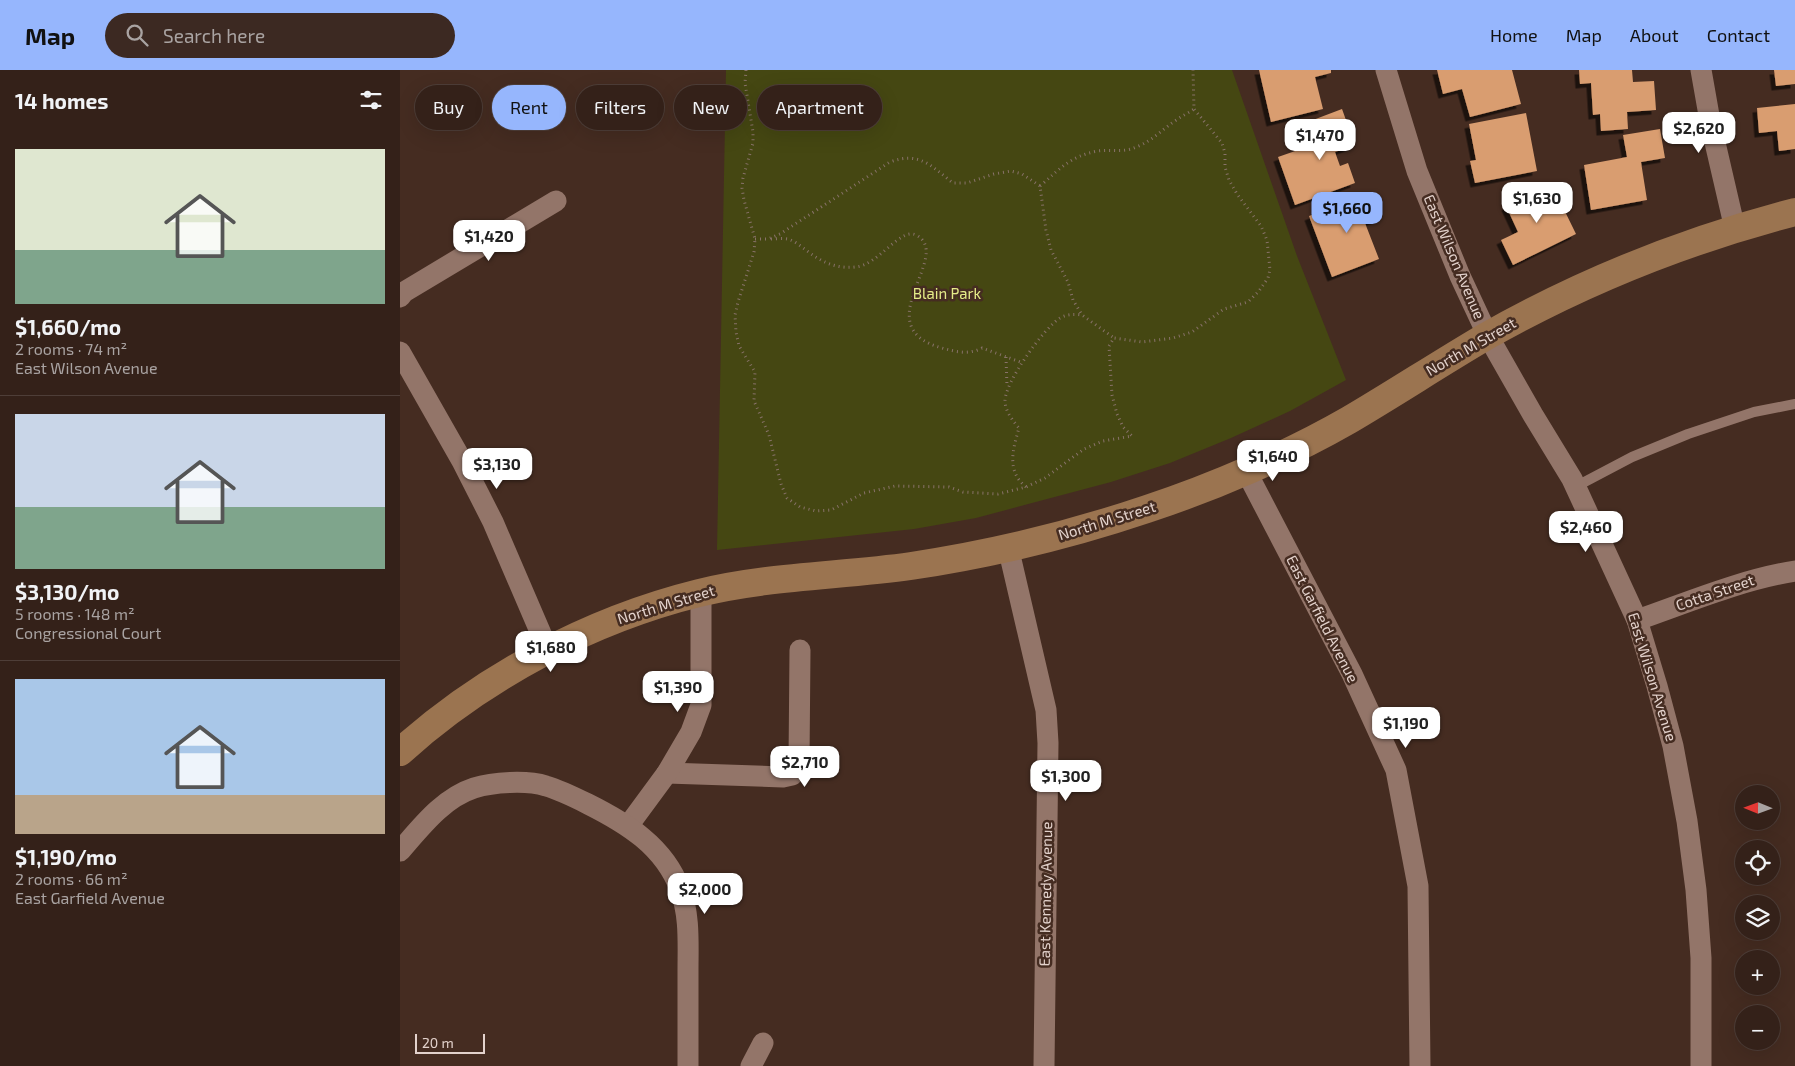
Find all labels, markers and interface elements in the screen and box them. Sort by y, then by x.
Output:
search box [105,13,455,58]
text: Map [25,21,75,50]
icon: search [123,21,151,49]
text: Search here [163,24,265,47]
text: Home [1490,24,1538,46]
text: Map [1566,24,1602,46]
text: About [1630,24,1679,46]
text: Contact [1707,24,1770,46]
chip: Buy [415,85,482,130]
chip: Rent [492,85,566,130]
chip: Filters [576,85,664,130]
chip: New [674,85,747,130]
chip: Apartment [757,85,882,130]
icon: filters [357,86,385,114]
text: 14 homes [15,88,109,113]
pin: $2,620 [1658,112,1740,154]
pin: $1,470 [1279,118,1361,161]
text: $2,620 [1673,118,1725,137]
text: $1,470 [1296,125,1344,144]
icon: home [155,181,245,271]
pin: $1,630 [1496,182,1578,224]
text: $1,630 [1513,188,1561,207]
pin: $1,660 [1306,191,1388,234]
street label: East Wilson Avenue [1421,192,1489,322]
text: $1,660 [1322,198,1372,217]
pin: $1,420 [448,220,530,262]
text: $1,420 [464,226,514,245]
park label: Blain Park [913,284,982,302]
street label: North M Street [1422,313,1519,379]
text: $1,660/mo [15,314,121,339]
text: 2 rooms · 74 m² [15,339,127,358]
text: East Wilson Avenue [15,358,158,377]
pin: $1,640 [1232,440,1314,482]
text: $1,640 [1248,446,1298,465]
icon: home [155,447,245,537]
pin: $3,130 [456,448,538,490]
text: $3,130 [473,454,521,473]
street label: North M Street [1056,497,1158,543]
pin: $2,460 [1545,510,1627,553]
text: $2,460 [1560,517,1612,536]
street label: East Garfield Avenue [1283,552,1363,685]
street label: Cotta Street [1673,570,1757,614]
text: $3,130/mo [15,579,119,604]
street label: North M Street [615,581,717,627]
text: 5 rooms · 148 m² [15,604,135,623]
street label: East Wilson Avenue [1625,610,1681,743]
text: Congressional Court [15,623,161,642]
pin: $1,680 [510,630,592,673]
text: $1,680 [526,637,576,656]
pin: $1,390 [637,670,719,713]
text: $1,390 [654,677,702,696]
pin: $1,190 [1365,706,1447,749]
icon: home [155,712,245,802]
text: $1,190 [1383,713,1429,732]
pin: $2,710 [764,746,846,788]
text: $2,710 [781,752,829,771]
pin: $1,300 [1025,760,1107,802]
text: $1,300 [1041,766,1091,785]
north arrow [1735,785,1780,830]
map controls [1735,785,1780,1050]
street label: East Kennedy Avenue [1035,821,1055,967]
button: locate [1735,840,1780,885]
text: $1,190/mo [15,844,117,869]
text: 2 rooms · 66 m² [15,869,128,888]
pin: $2,000 [664,872,746,915]
text: $2,000 [679,879,731,898]
text: East Garfield Avenue [15,888,165,907]
button: layers [1735,895,1780,940]
button: + [1735,950,1780,995]
button: − [1735,1005,1780,1050]
scale bar [415,1031,485,1054]
text: 20 m [422,1034,454,1051]

